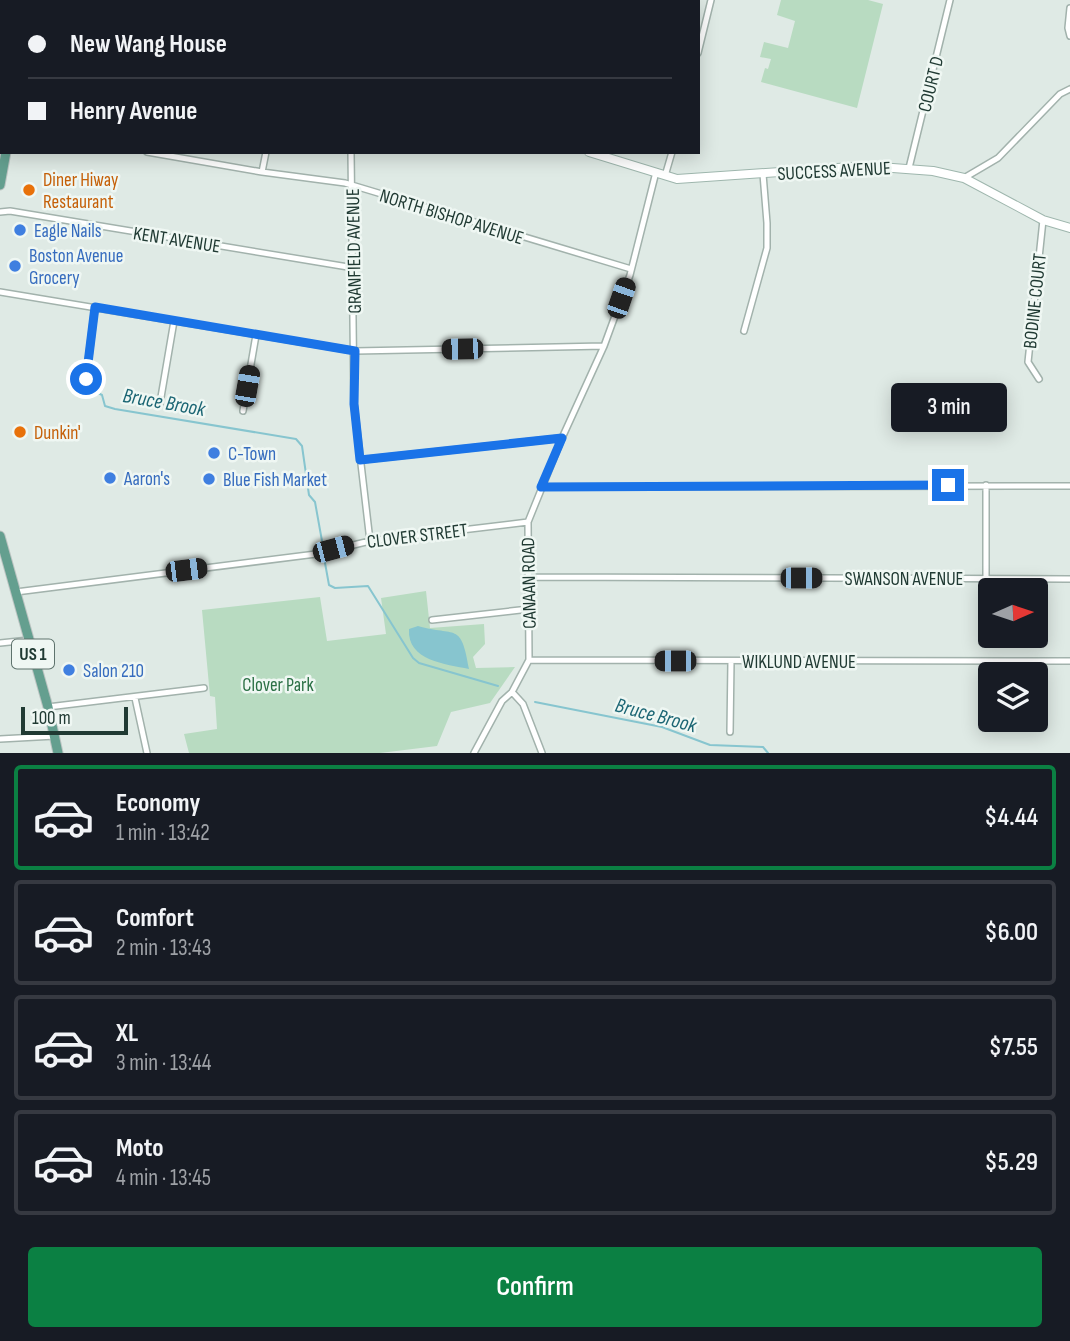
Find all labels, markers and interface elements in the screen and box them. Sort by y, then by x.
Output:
text: New Wang House [70,29,227,60]
street label: COURT D [913,54,949,115]
text: Henry Avenue [70,96,197,127]
street label: SUCCESS AVENUE [777,157,891,186]
place label: Diner Hiway Restaurant [43,169,119,214]
marker: Diner Hiway Restaurant [21,182,37,198]
street label: NORTH BISHOP AVENUE [377,185,526,250]
street label: GRANFIELD AVENUE [342,188,367,314]
place label: Eagle Nails [34,220,102,243]
marker: Eagle Nails [12,222,28,238]
street label: KENT AVENUE [132,222,222,259]
place label: Boston Avenue Grocery [29,245,123,290]
street label: BODINE COURT [1019,252,1052,350]
marker: Boston Avenue Grocery [7,258,23,274]
car [605,275,638,321]
car [441,338,484,360]
route start [70,363,102,395]
car [234,363,261,409]
water label: Bruce Brook [121,383,208,422]
callout: 3 min [890,384,1006,433]
text: 3 min [927,393,971,421]
place label: Dunkin' [34,422,81,445]
marker: Dunkin' [12,424,28,440]
place label: C-Town [228,443,276,466]
marker: C-Town [206,445,222,461]
place label: Aaron's [123,468,170,491]
place label: Blue Fish Market [223,469,327,492]
route end [932,469,964,501]
marker: Aaron's [102,470,118,486]
marker: Blue Fish Market [201,471,217,487]
street label: CLOVER STREET [366,519,469,554]
car [310,533,357,565]
street label: CANAAN ROAD [517,537,542,629]
car [164,557,209,583]
car [781,568,823,589]
street label: SWANSON AVENUE [845,568,963,591]
north arrow [978,578,1048,648]
map controls [978,578,1048,732]
road number: US 1 [12,640,54,668]
car [655,651,697,672]
street label: WIKLUND AVENUE [742,651,856,674]
place label: Salon 210 [83,660,144,683]
marker: Salon 210 [61,662,77,678]
button: layers [978,662,1048,732]
park label: Clover Park [242,674,315,697]
water label: Bruce Brook [613,693,700,739]
scale bar [21,704,128,736]
text: 100 m [32,707,71,730]
icon: car [32,786,95,849]
text: Economy [116,788,200,819]
text: $4.44 [984,802,1038,833]
text: 1 min · 13:42 [116,819,210,847]
icon: car [32,901,95,964]
text: Comfort [116,903,194,934]
text: $6.00 [985,917,1038,948]
text: 2 min · 13:43 [116,934,211,962]
icon: car [32,1016,95,1079]
text: XL [116,1018,138,1049]
text: $7.55 [989,1032,1038,1063]
text: 3 min · 13:44 [116,1049,211,1077]
icon: car [32,1131,95,1194]
text: Moto [116,1133,164,1164]
text: $5.29 [985,1147,1038,1178]
text: 4 min · 13:45 [116,1164,211,1192]
button: Confirm [28,1247,1042,1327]

